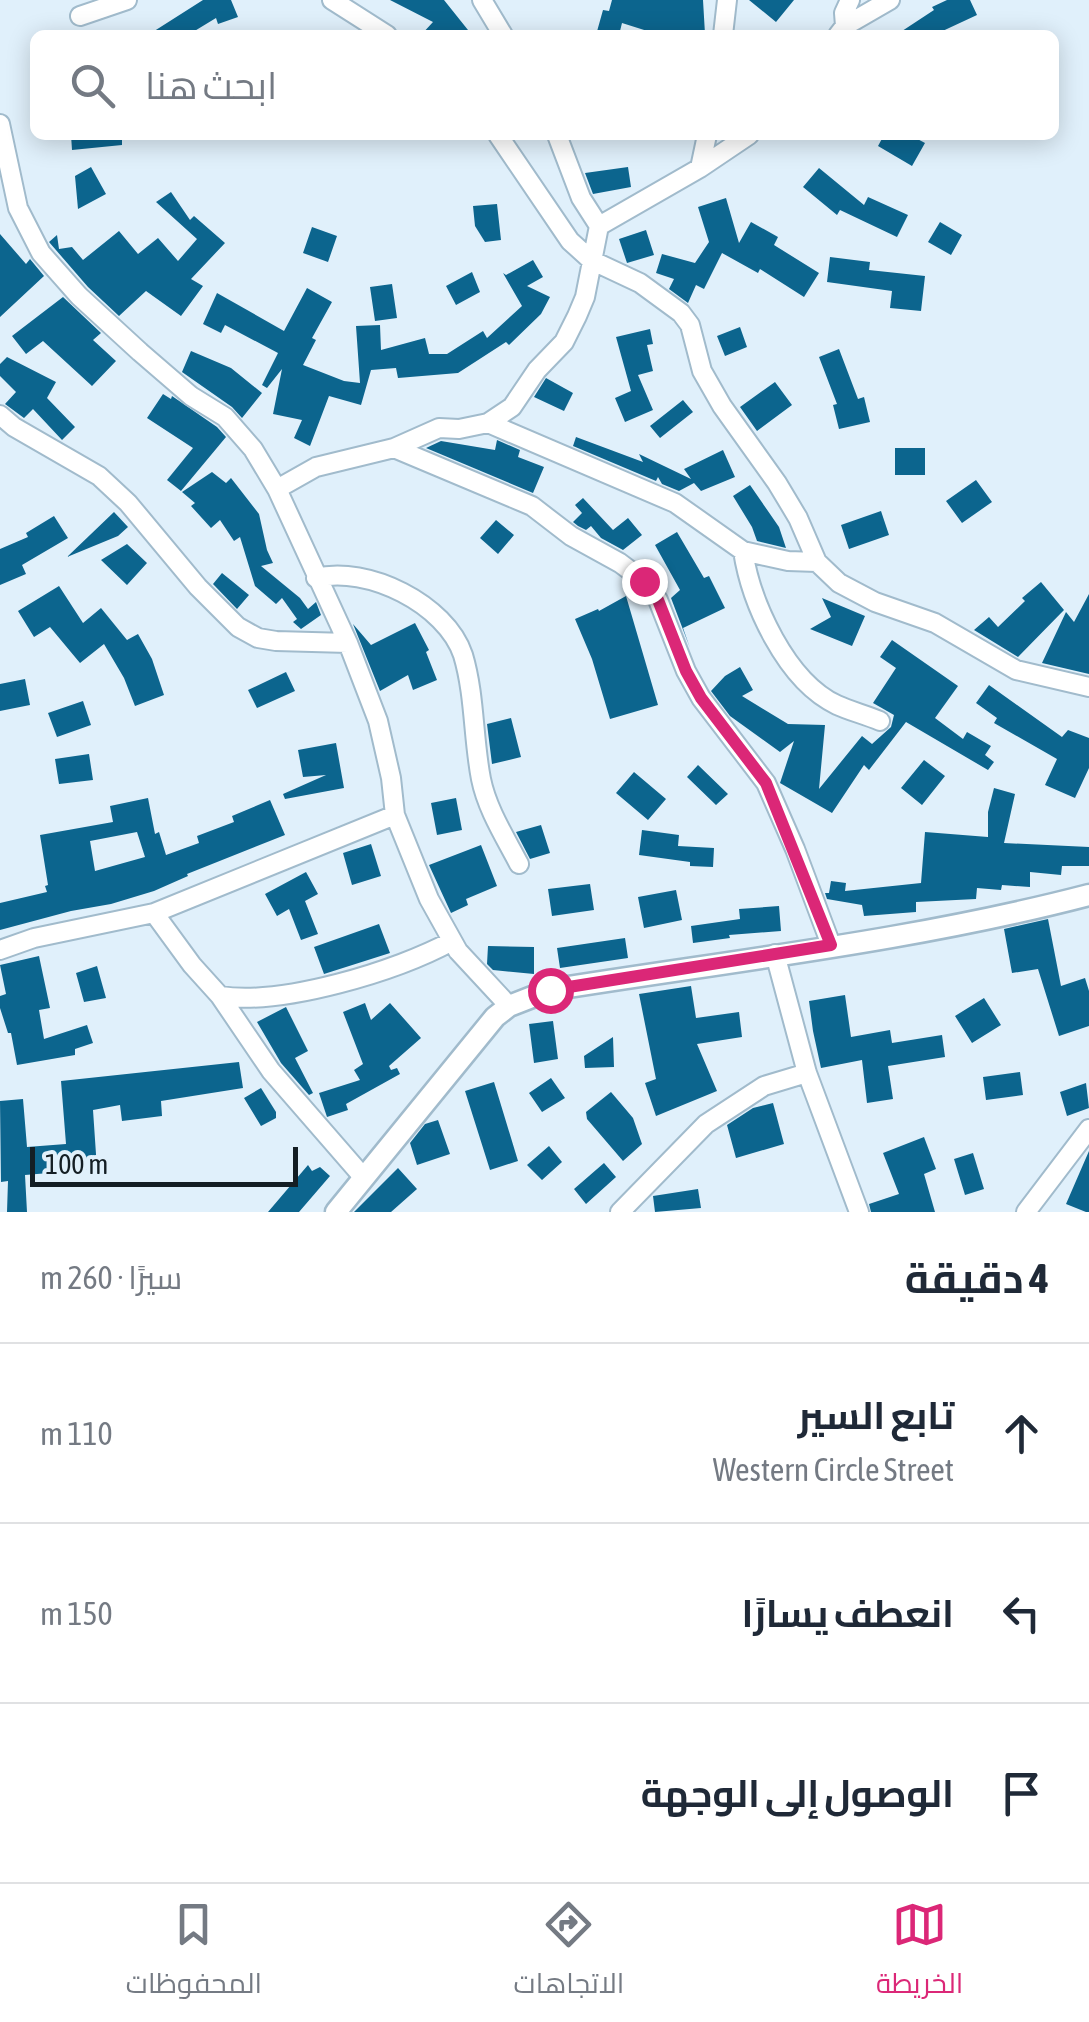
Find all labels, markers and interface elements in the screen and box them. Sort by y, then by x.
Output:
search box [30,30,1059,140]
icon: search [65,58,120,113]
text: ابحث هنا [145,64,277,107]
route end [622,559,668,605]
route start [528,968,574,1014]
scale bar [30,1142,298,1186]
text: 100 m [45,1148,108,1180]
text: 4 دقيقة [905,1254,1049,1302]
text: سيرًا · 260 m [40,1259,182,1296]
text: تابع السير [798,1394,954,1437]
icon: ahead [994,1406,1049,1461]
text: 110 m [40,1415,113,1452]
text: Western Circle Street [713,1451,954,1488]
icon: left [994,1586,1049,1641]
text: انعطف يسارًا [742,1592,954,1635]
text: 150 m [40,1595,113,1632]
icon: arrive [994,1766,1049,1821]
text: الوصول إلى الوجهة [641,1772,954,1815]
tab: المحفوظات [126,1897,262,2009]
tab: الاتجاهات [514,1897,624,2009]
tab: الخريطة [876,1897,963,2009]

